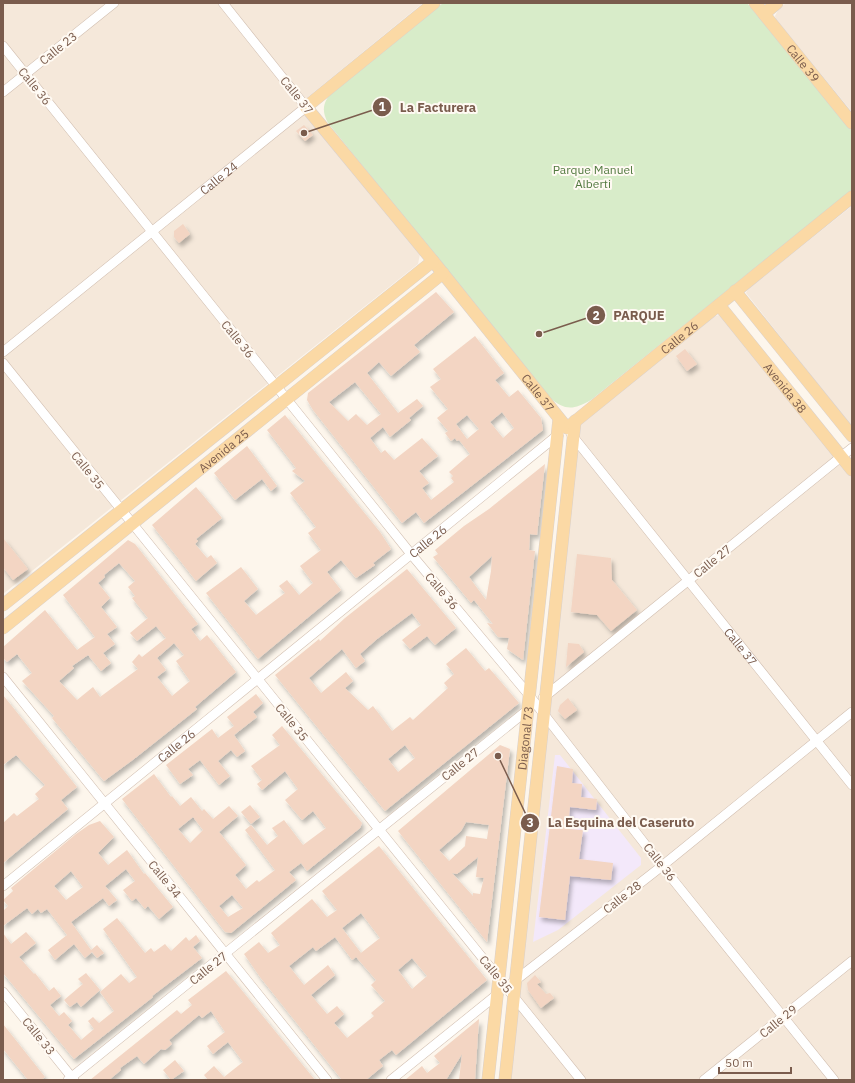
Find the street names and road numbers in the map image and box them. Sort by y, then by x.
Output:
street label: Calle 23 [36,28,80,68]
street label: Calle 39 [784,41,823,85]
street label: Calle 36 [15,64,55,108]
street label: Calle 37 [277,73,317,117]
street label: Calle 24 [196,158,240,198]
street label: Calle 36 [218,317,258,361]
street label: Calle 26 [657,317,701,357]
street label: Avenida 38 [761,359,810,416]
street label: Calle 37 [519,370,558,414]
street label: Avenida 25 [195,426,251,475]
street label: Calle 35 [68,448,108,492]
street label: Calle 26 [406,521,449,561]
street label: Calle 27 [690,541,734,581]
street label: Calle 36 [422,569,462,613]
street label: Calle 37 [721,624,761,668]
street label: Calle 35 [272,700,312,744]
street label: Diagonal 73 [514,705,536,771]
street label: Calle 26 [154,726,198,765]
street label: Calle 27 [438,744,482,784]
street label: Calle 36 [640,840,680,884]
street label: Calle 34 [145,857,185,901]
street label: Calle 28 [600,877,644,917]
street label: Calle 27 [186,948,230,988]
street label: Calle 35 [476,952,516,996]
street label: Calle 29 [756,1001,800,1041]
street label: Calle 33 [19,1014,59,1058]

